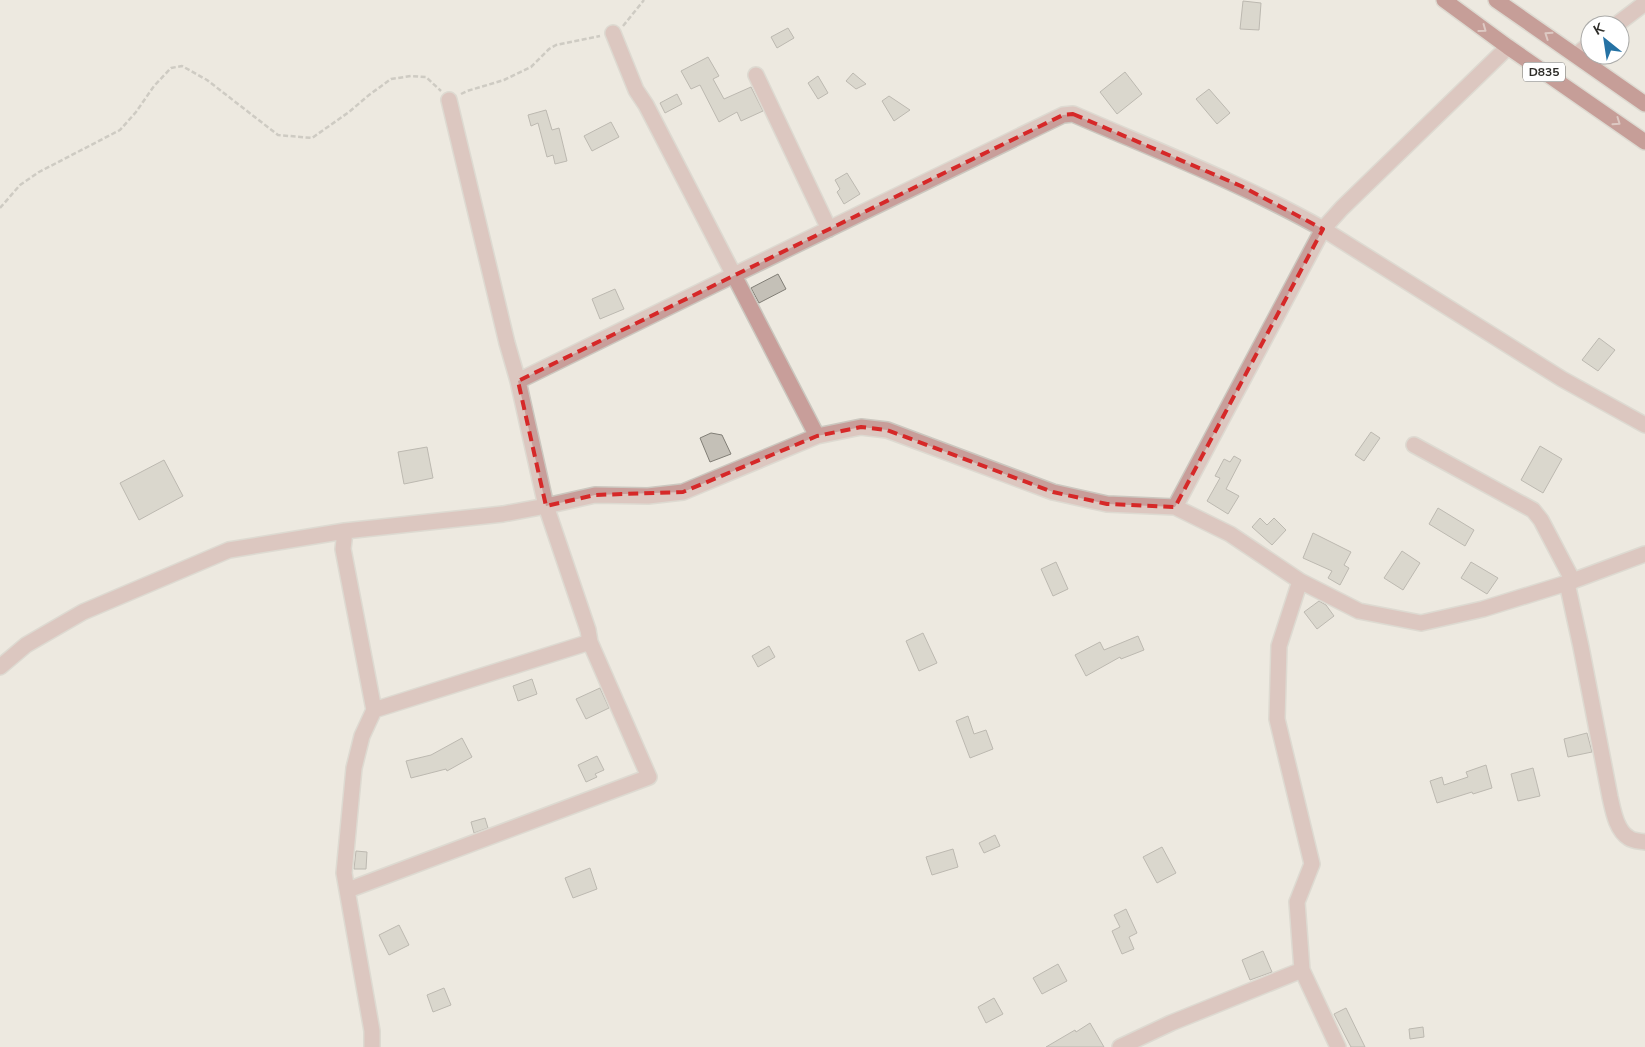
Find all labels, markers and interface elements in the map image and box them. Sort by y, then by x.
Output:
north arrow [1580,15,1630,65]
text: K [1590,18,1608,40]
one-way arrow [1477,23,1487,32]
one-way arrow [1544,32,1554,41]
road number: D835 [1523,62,1565,82]
one-way arrow [1611,116,1620,125]

